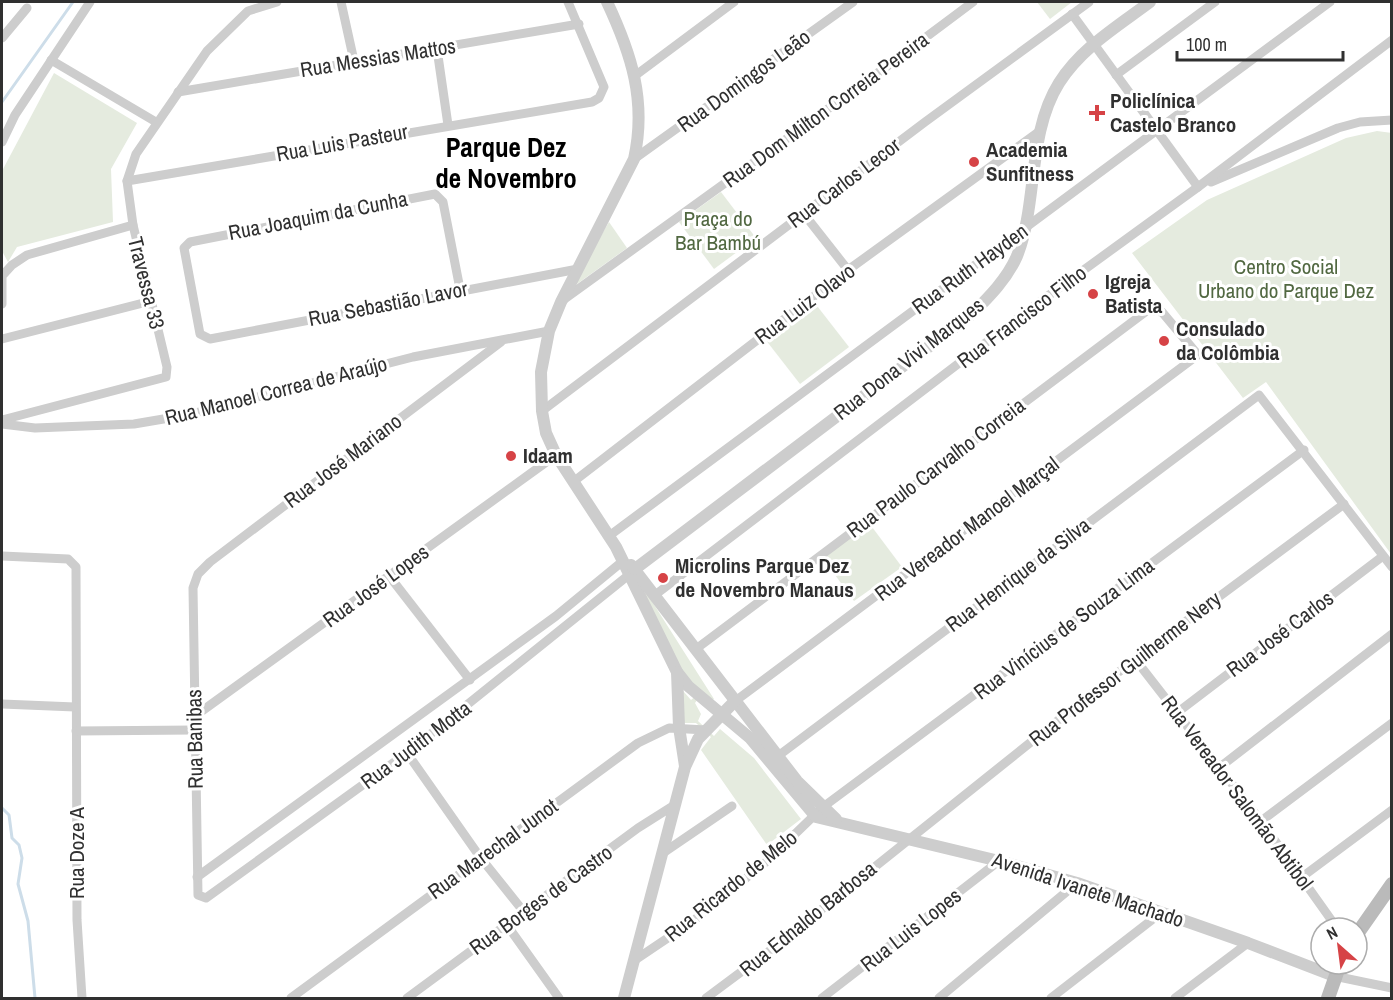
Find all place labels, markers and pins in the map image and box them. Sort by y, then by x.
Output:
place label: Policlínica Castelo Branco [1110,86,1236,139]
marker: Policlínica Castelo Branco [1088,104,1106,122]
place label: Academia Sunfitness [986,135,1074,188]
marker: Academia Sunfitness [967,155,981,169]
place label: Igreja Batista [1105,267,1163,320]
marker: Igreja Batista [1086,287,1100,301]
place label: Consulado da Colômbia [1176,314,1280,367]
marker: Consulado da Colômbia [1157,334,1171,348]
place label: Idaam [523,441,573,470]
marker: Idaam [504,449,518,463]
place label: Microlins Parque Dez de Novembro Manaus [675,551,854,604]
marker: Microlins Parque Dez de Novembro Manaus [656,571,670,585]

